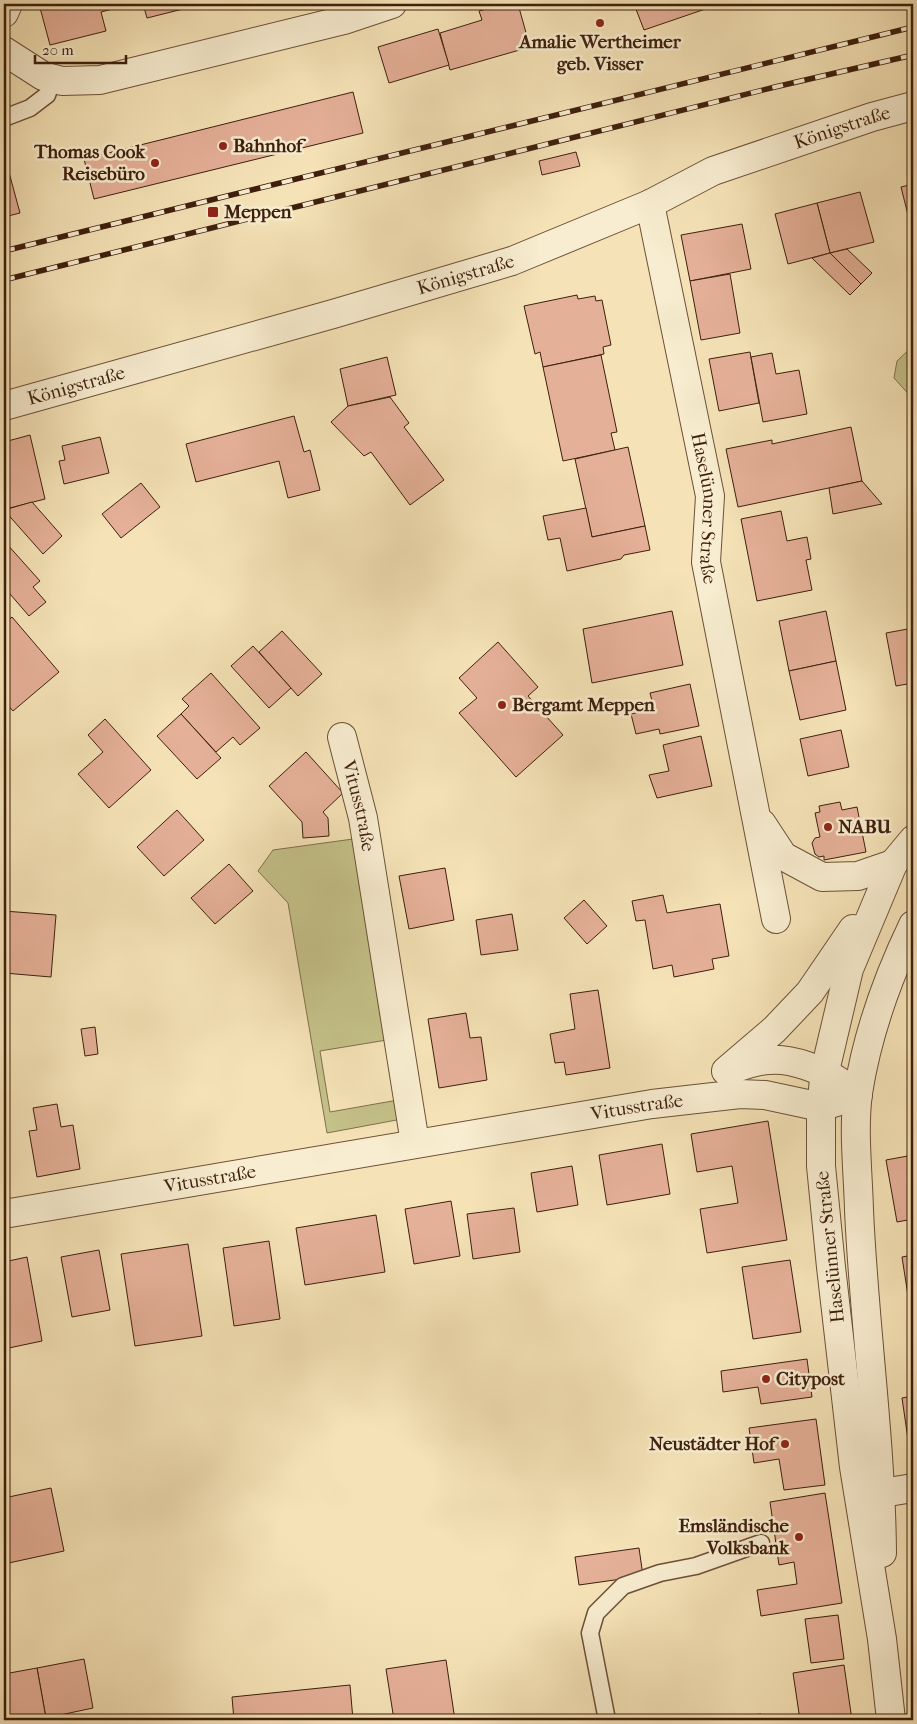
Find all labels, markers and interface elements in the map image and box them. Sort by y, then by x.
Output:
marker: Amalie Wertheimer geb. Visser [594,17,606,29]
place label: Amalie Wertheimer geb. Visser [518,31,682,75]
scale bar [35,32,126,64]
text: 20 m [42,41,74,59]
street label: Königstraße [791,102,893,154]
place label: Bahnhof [233,135,307,157]
marker: Bahnhof [217,140,229,152]
place label: Thomas Cook Reisebüro [33,141,146,185]
marker: Thomas Cook Reisebüro [149,157,161,169]
place label: Meppen [223,201,293,223]
marker: Meppen [206,205,220,219]
street label: Königstraße [414,250,517,299]
street label: Königstraße [25,362,127,410]
street label: Haselünner Straße [686,431,721,586]
place label: Bergamt Meppen [512,694,656,716]
marker: Bergamt Meppen [496,699,508,711]
street label: Vitusstraße [337,757,379,853]
place label: NABU [838,816,892,838]
marker: NABU [822,821,834,833]
street label: Vitusstraße [588,1090,684,1125]
street label: Vitusstraße [161,1160,258,1198]
street label: Haselünner Straße [811,1170,849,1324]
place label: Citypost [776,1368,845,1390]
marker: Citypost [760,1373,772,1385]
place label: Neustädter Hof [649,1433,780,1455]
marker: Neustädter Hof [779,1438,791,1450]
place label: Emsländische Volksbank [678,1515,790,1559]
marker: Emsländische Volksbank [793,1531,805,1543]

